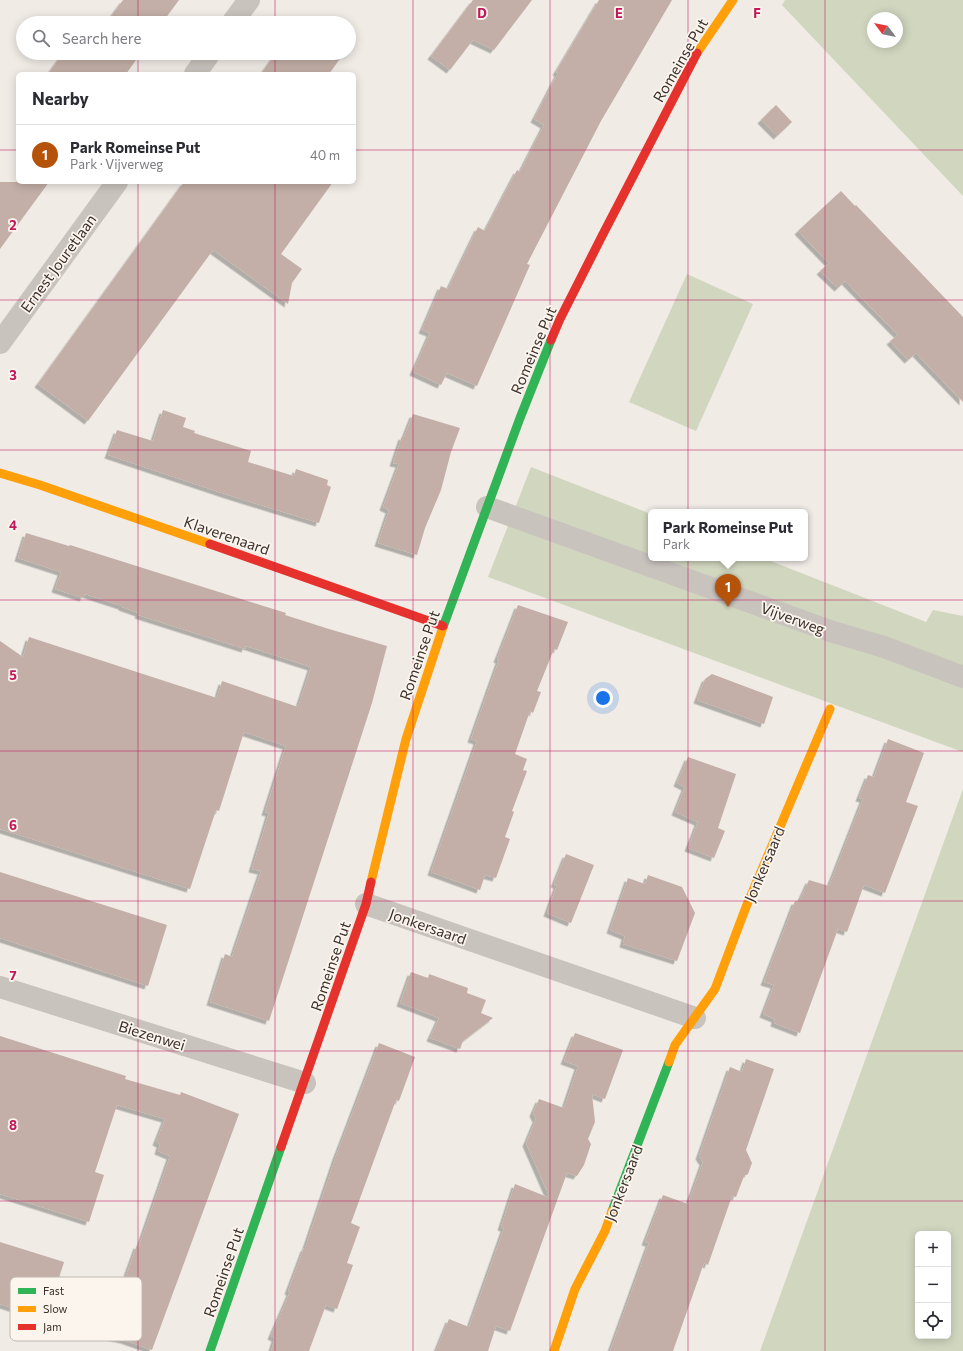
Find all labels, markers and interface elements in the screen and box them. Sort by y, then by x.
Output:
text: D [477,5,487,21]
text: E [615,5,623,21]
text: F [753,5,761,21]
north arrow [867,12,903,48]
street label: Romeinse Put [649,15,711,105]
search box [16,16,356,60]
icon: search [30,27,52,49]
text: Search here [62,29,141,47]
text: Nearby [32,88,89,109]
text: Park Romeinse Put [70,138,200,156]
text: 1 [42,147,48,163]
text: 40 m [310,147,340,163]
text: Park · Vijverweg [70,156,163,172]
street label: Ernest Jouretlaan [16,211,100,315]
text: 2 [9,217,17,233]
street label: Romeinse Put [506,303,560,397]
text: 3 [9,367,17,383]
popup [648,509,808,561]
street label: Klaverenaard [182,512,272,558]
text: 4 [9,517,17,533]
text: Park Romeinse Put [663,518,793,536]
text: Park [663,536,690,552]
pin: 1 [715,574,741,607]
street label: Vijverweg [758,598,828,638]
street label: Romeinse Put [395,608,443,702]
text: 5 [9,667,17,683]
your location [593,688,613,708]
text: 6 [9,817,17,833]
street label: Jonkersaard [740,824,788,904]
street label: Jonkersaard [387,904,469,948]
street label: Romeinse Put [306,919,354,1013]
text: 7 [9,967,17,983]
street label: Biezenwei [117,1016,187,1054]
text: 8 [9,1117,17,1133]
street label: Jonkersaard [600,1142,646,1224]
street label: Romeinse Put [199,1225,247,1319]
map controls [915,1231,951,1339]
button: + [915,1231,951,1267]
button: − [915,1267,951,1303]
legend [10,1277,142,1341]
text: Fast [43,1284,65,1297]
text: Slow [43,1302,68,1315]
button: locate [915,1303,951,1339]
text: Jam [43,1320,62,1334]

